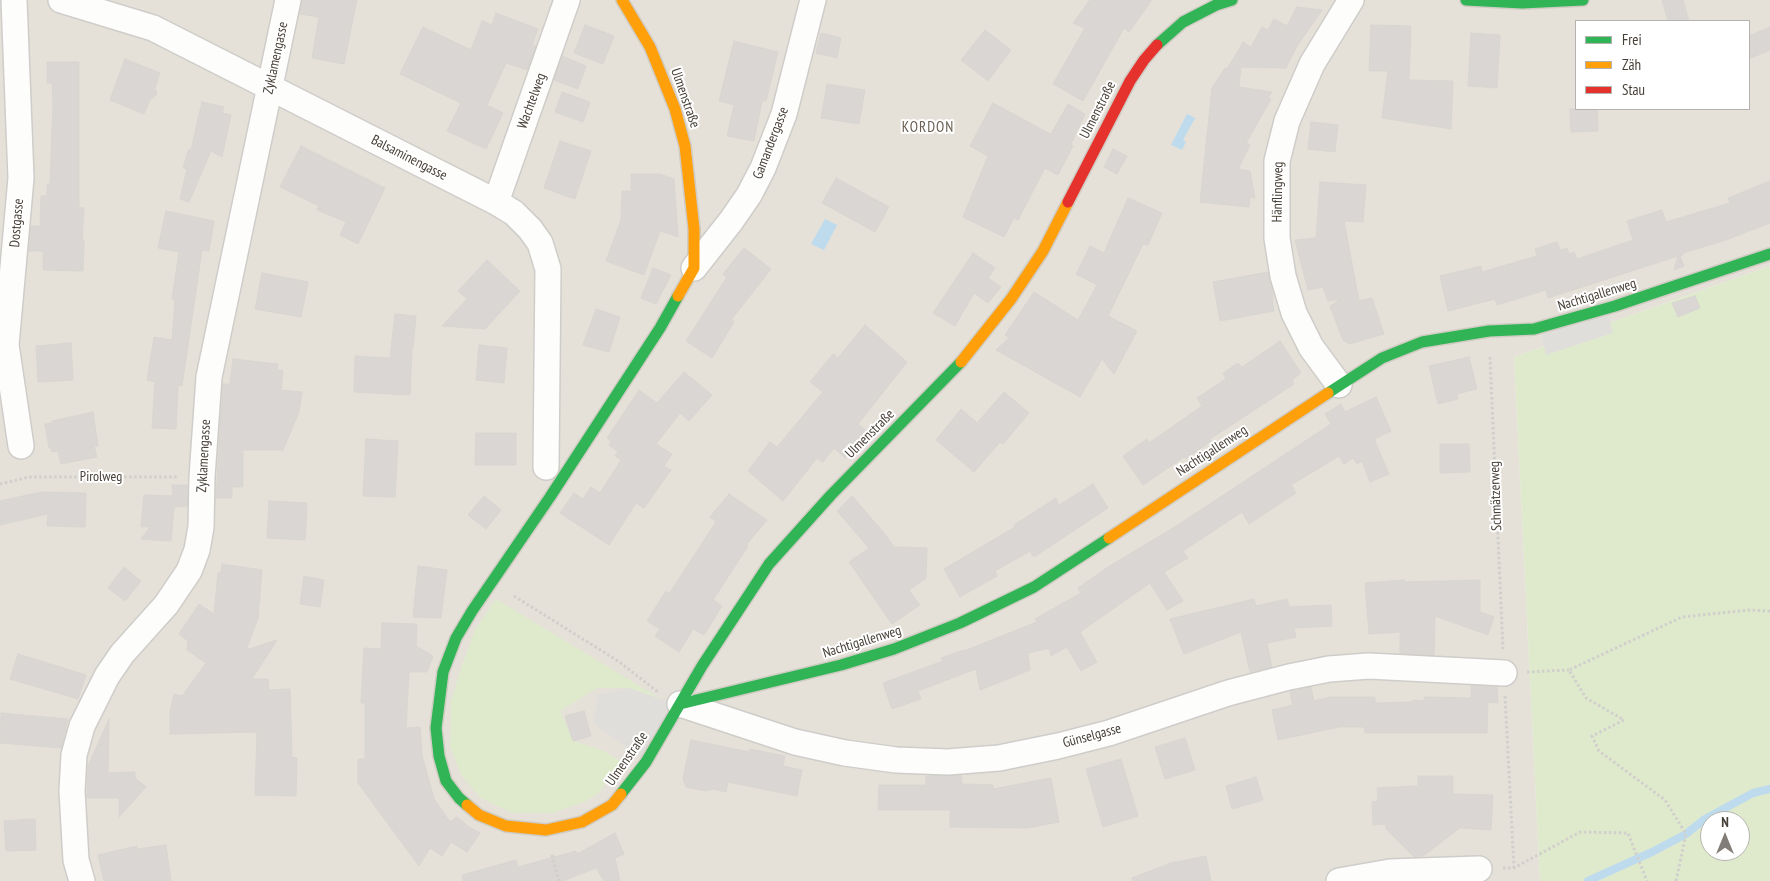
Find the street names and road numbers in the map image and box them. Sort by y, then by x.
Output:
street label: Zyklamengasse [260,20,292,96]
street label: Ulmenstraße [667,66,703,130]
street label: Wachtelweg [514,71,550,131]
street label: Ulmenstraße [1076,78,1120,142]
street label: Gamandergasse [750,105,792,181]
street label: Balsaminengasse [368,132,450,184]
street label: Hänflingweg [1269,161,1287,223]
street label: Dostgasse [7,198,27,248]
street label: Nachtigallenweg [1556,275,1638,315]
street label: Ulmenstraße [842,406,898,462]
street label: Zyklamengasse [194,419,214,493]
street label: Nachtigallenweg [1173,422,1251,480]
street label: Schmätzerweg [1486,461,1506,531]
street label: Pirolweg [80,469,122,485]
street label: Nachtigallenweg [821,622,903,662]
street label: Günselgasse [1061,720,1123,752]
street label: Ulmenstraße [602,729,652,789]

